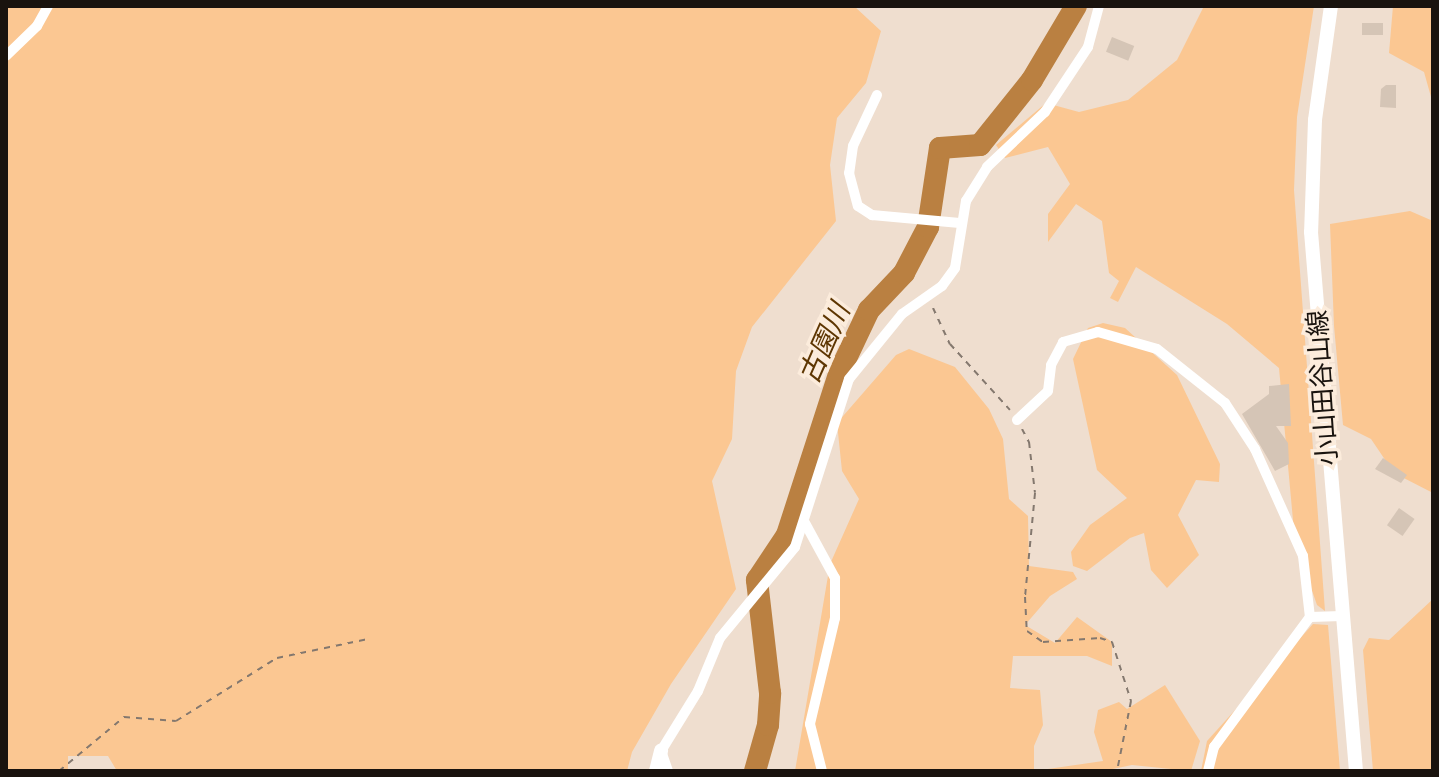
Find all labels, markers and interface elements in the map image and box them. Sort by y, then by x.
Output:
water label: 古園川 [792,298,856,388]
street label: 小山田谷山線 [1302,309,1344,467]

